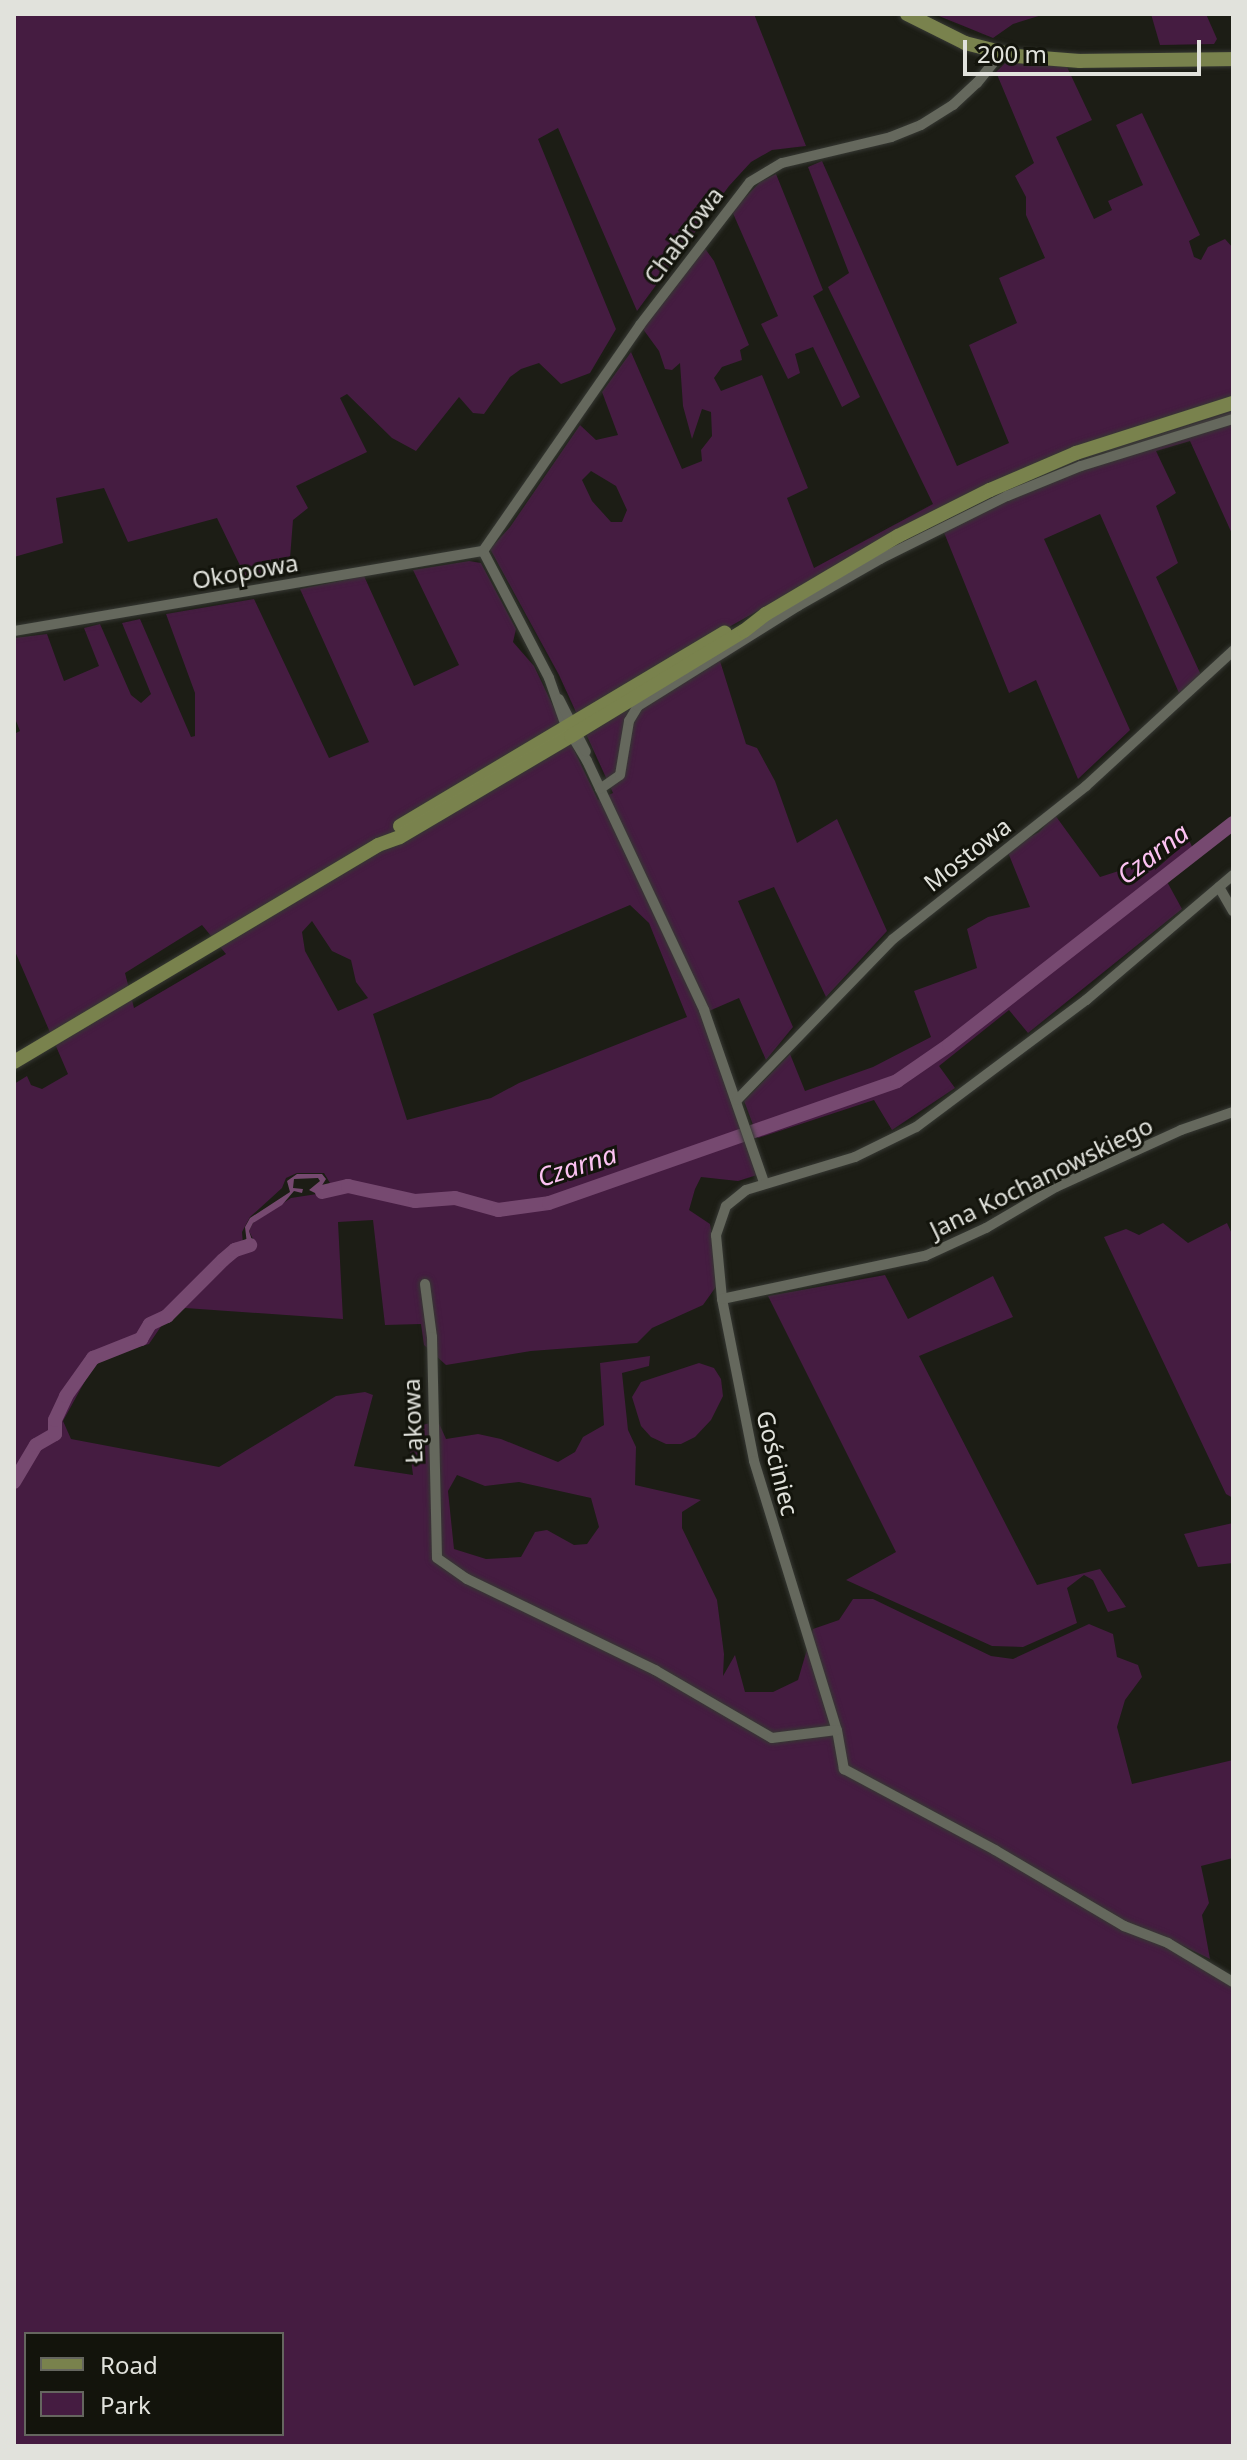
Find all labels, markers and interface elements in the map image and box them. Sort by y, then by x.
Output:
scale bar [967,24,1205,74]
text: 200 m [977,37,1047,70]
street label: Chabrowa [637,181,729,289]
street label: Okopowa [190,548,300,594]
street label: Mostowa [918,811,1016,897]
water label: Czarna [1111,817,1195,891]
street label: Jana Kochanowskiego [925,1110,1157,1244]
water label: Czarna [533,1139,621,1193]
street label: Łąkowa [396,1378,428,1464]
street label: Gościniec [751,1407,805,1519]
legend [24,2332,284,2436]
text: Road [100,2348,158,2381]
text: Park [100,2388,151,2421]

